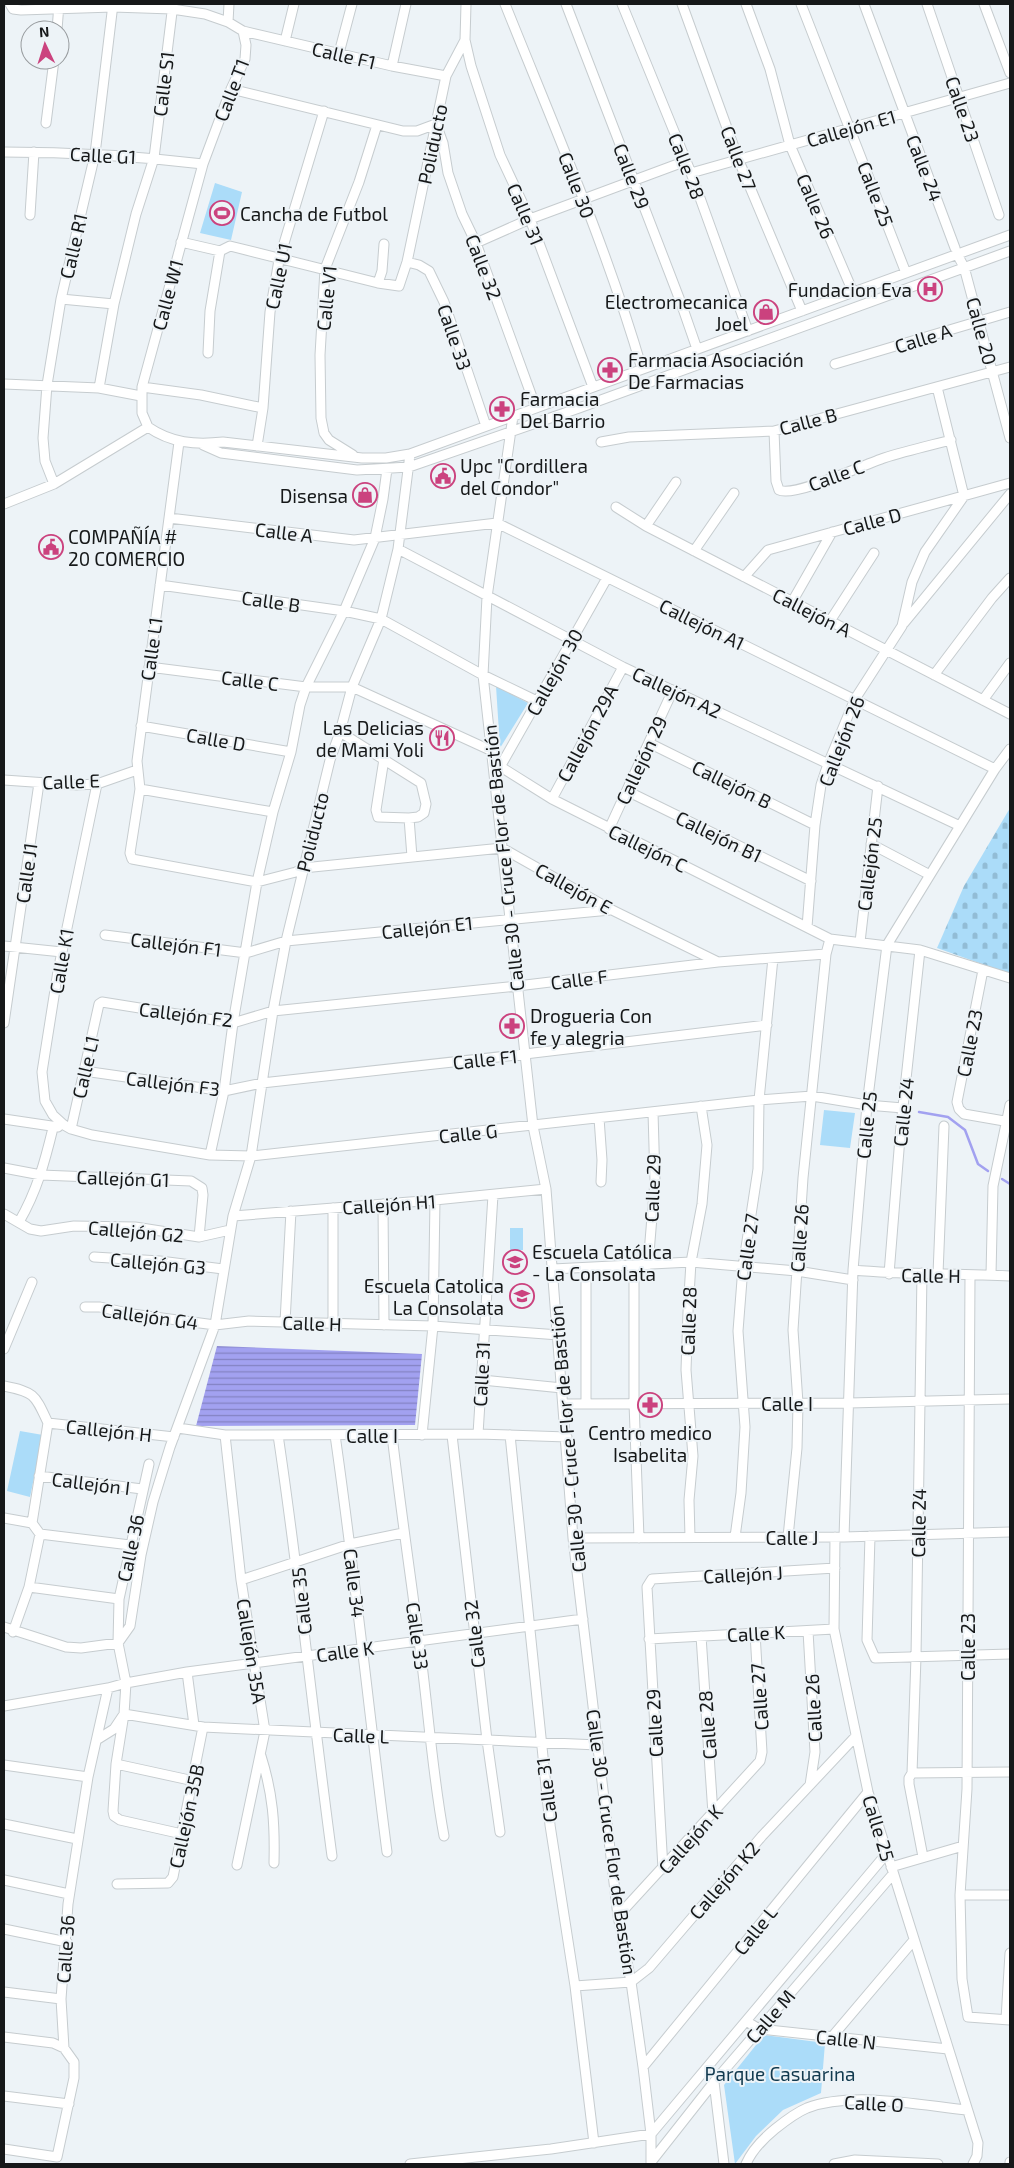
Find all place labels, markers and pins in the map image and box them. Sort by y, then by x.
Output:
sports icon: Cancha de Futbol [209,200,235,226]
place label: Cancha de Futbol [240,202,388,225]
hospital icon: Fundacion Eva [917,276,943,302]
place label: Fundacion Eva [788,278,912,301]
place label: Electromecanica Joel [605,290,748,335]
shop icon: Electromecanica Joel [753,299,779,325]
place label: Farmacia Asociación De Farmacias [628,348,804,393]
pharmacy icon: Farmacia Asociación De Farmacias [597,357,623,383]
place label: Farmacia Del Barrio [520,387,605,432]
pharmacy icon: Farmacia Del Barrio [489,396,515,422]
place label: Upc "Cordillera del Condor" [460,454,588,499]
public building icon: Upc "Cordillera del Condor" [430,463,456,489]
shop icon: Disensa [352,482,378,508]
place label: Disensa [280,484,348,507]
place label: COMPAÑÍA # 20 COMERCIO [68,525,185,570]
public building icon: COMPAÑÍA # 20 COMERCIO [38,534,64,560]
place label: Las Delicias de Mami Yoli [316,716,424,761]
restaurant icon: Las Delicias de Mami Yoli [429,725,455,751]
place label: Drogueria Con fe y alegria [530,1004,652,1049]
pharmacy icon: Drogueria Con fe y alegria [499,1013,525,1039]
place label: Escuela Católica - La Consolata [532,1240,672,1285]
school or university icon: Escuela Católica - La Consolata [502,1249,528,1275]
place label: Escuela Catolica La Consolata [364,1274,504,1319]
school or university icon: Escuela Catolica La Consolata [509,1283,535,1309]
pharmacy icon: Centro medico Isabelita [637,1392,663,1418]
place label: Centro medico Isabelita [588,1421,712,1466]

